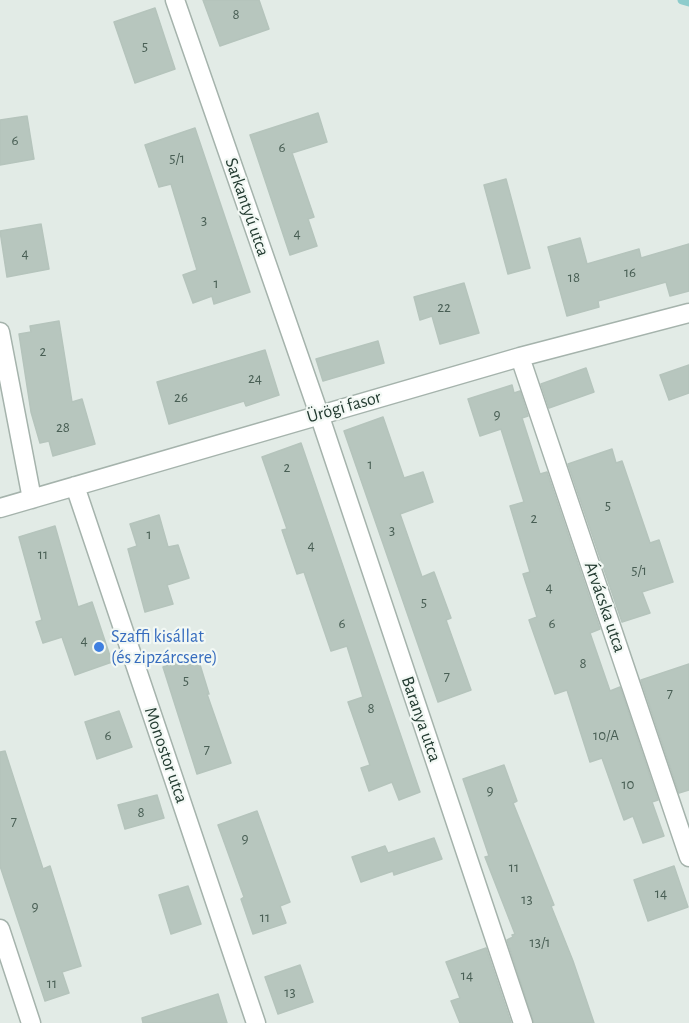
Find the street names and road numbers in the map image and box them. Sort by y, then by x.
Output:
street label: Sarkantyú utca [220,155,274,259]
street label: Ürögi fasor [304,386,384,428]
street label: Árvácska utca [579,559,631,655]
street label: Baranya utca [396,673,446,765]
street label: Monostor utca [140,704,192,806]

